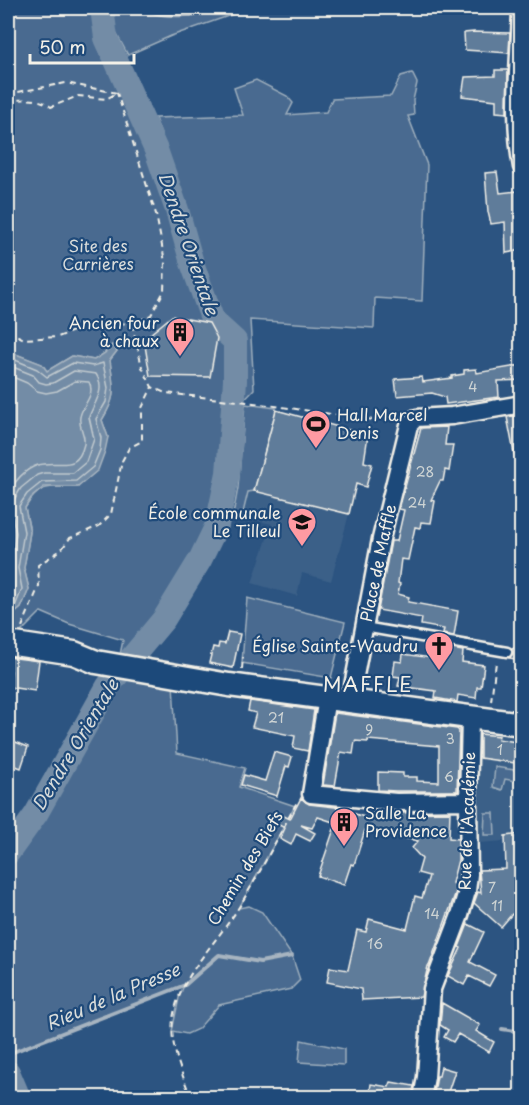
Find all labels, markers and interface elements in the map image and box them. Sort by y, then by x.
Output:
scale bar [30,27,134,65]
text: 50 m [39,33,86,60]
water label: Dendre Orientale [152,168,227,320]
park label: Site des Carrières [62,233,134,275]
place label: Ancien four à chaux [69,310,160,352]
building icon: Ancien four à chaux [164,316,196,358]
house number: 4 [468,376,478,397]
place label: Hall Marcel Denis [337,402,427,444]
sports icon: Hall Marcel Denis [300,408,332,450]
house number: 28 [416,461,434,482]
house number: 24 [408,492,426,513]
place label: École communale Le Tilleul [148,500,281,542]
street label: Place de Maffle [353,502,401,624]
school or university icon: École communale Le Tilleul [286,506,318,548]
church icon: Église Sainte-Waudru [423,630,455,672]
place label: Église Sainte-Waudru [252,633,418,657]
district label: MAFFLE [323,669,413,699]
water label: Dendre Orientale [25,672,125,815]
house number: 21 [268,707,284,728]
house number: 9 [365,719,373,740]
house number: 3 [445,728,455,749]
house number: 1 [497,739,503,760]
street label: Rue de l'Académie [452,751,480,891]
house number: 6 [444,766,454,787]
place label: Salle La Providence [365,800,448,842]
street label: Chemin des Biefs [200,806,288,929]
building icon: Salle La Providence [328,806,360,848]
house number: 7 [488,877,496,898]
house number: 11 [491,895,503,916]
house number: 14 [424,903,440,924]
house number: 16 [367,933,383,954]
water label: Rieu de la Presse [41,955,185,1036]

